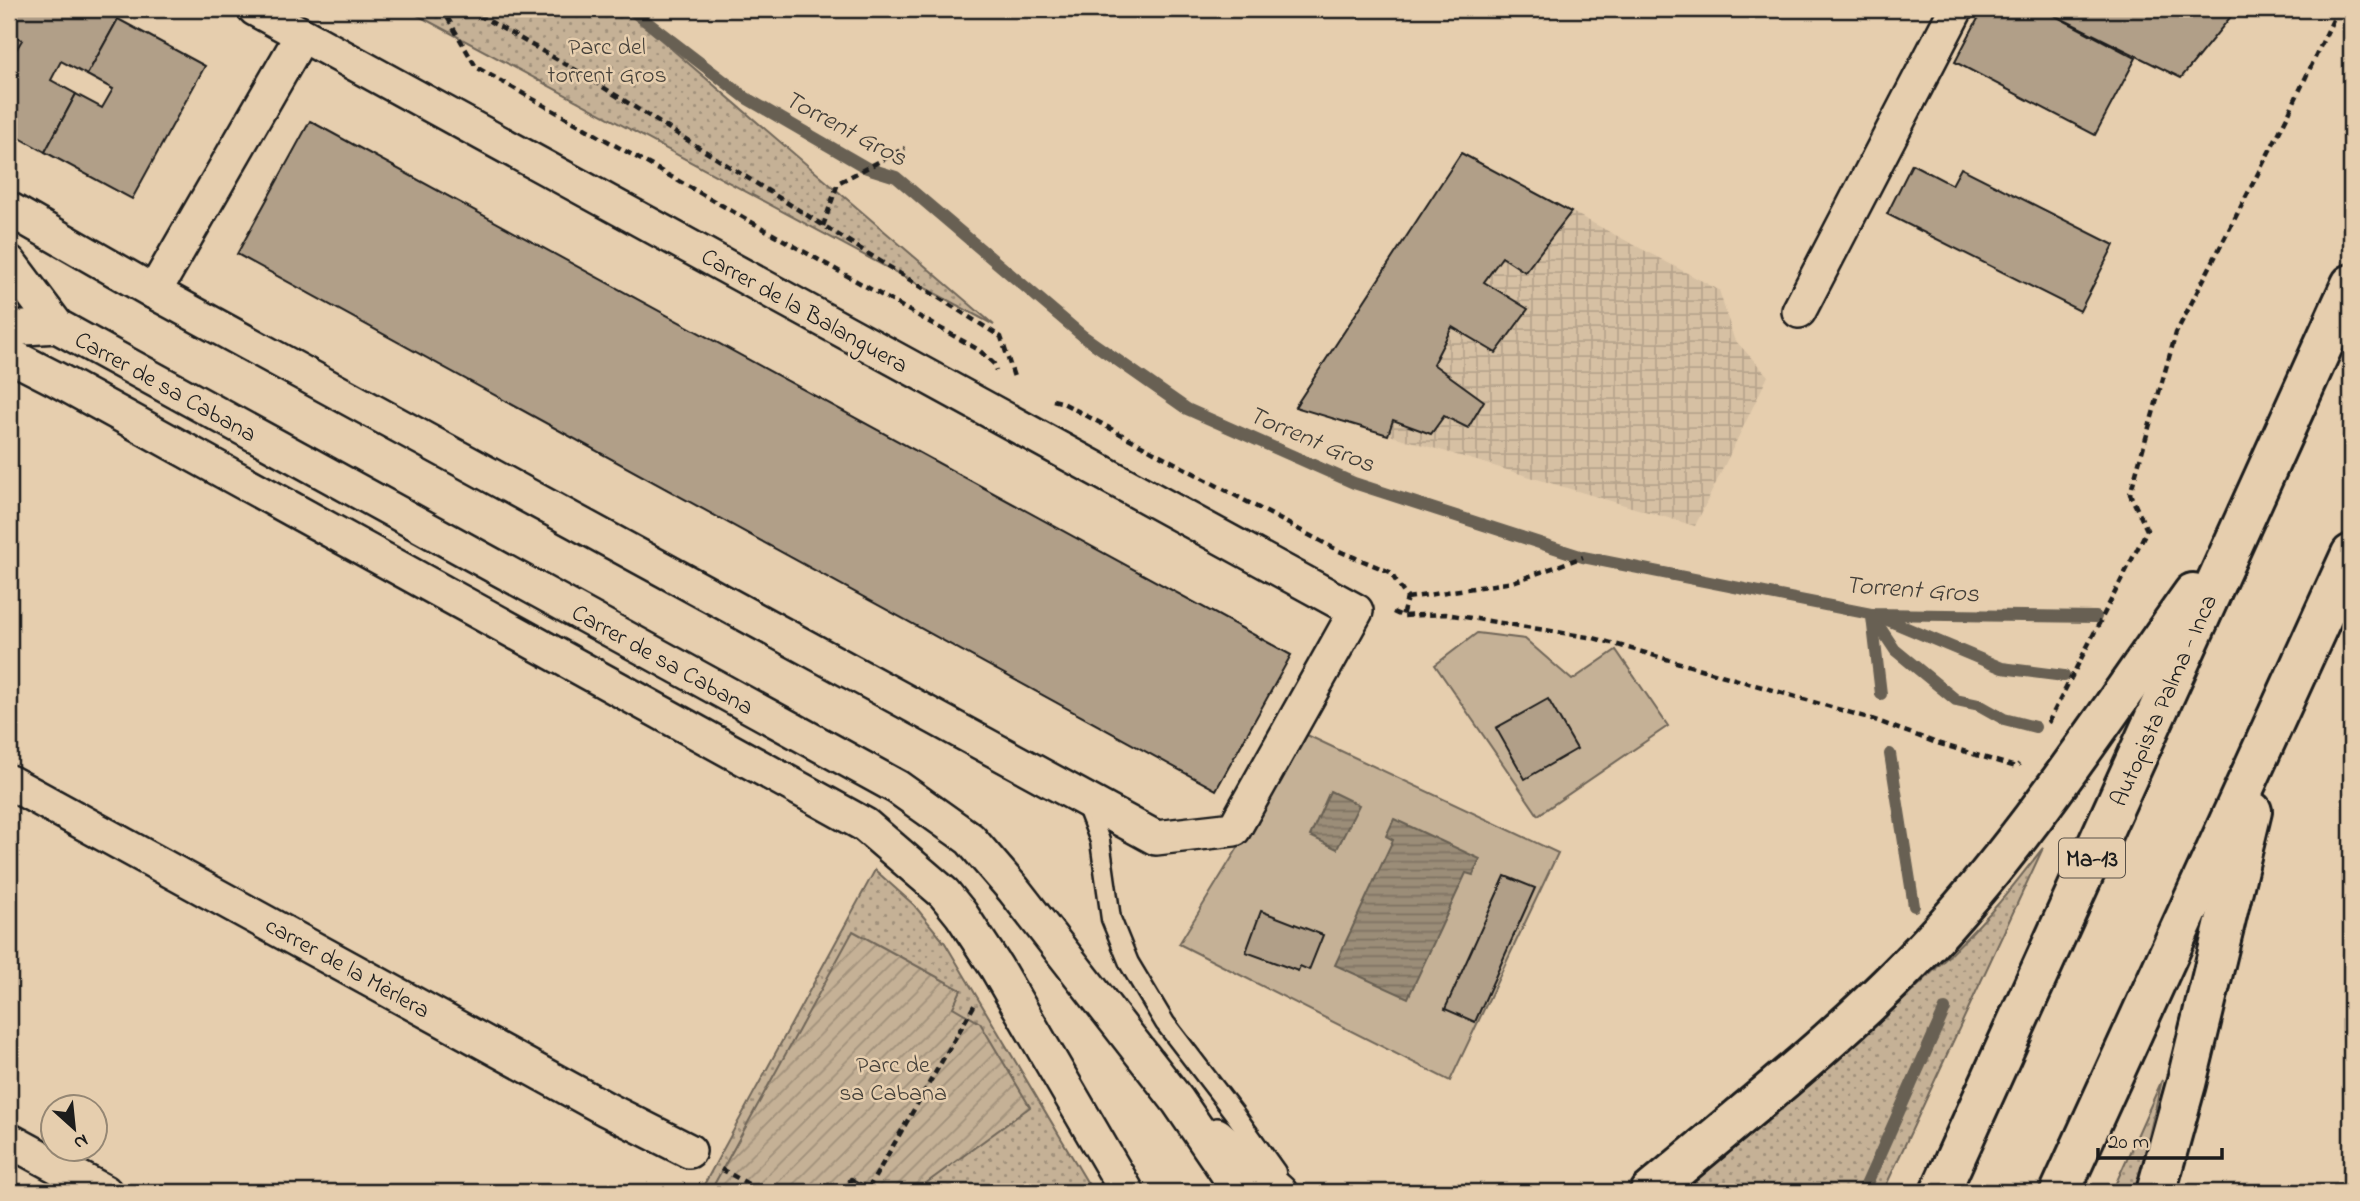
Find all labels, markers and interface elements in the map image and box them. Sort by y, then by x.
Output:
park label: Parc del torrent Gros [547,31,667,94]
water label: Torrent Gros [776,81,913,178]
street label: Carrer de la Balanguera [694,241,914,384]
street label: Carrer de sa Cabana [67,324,262,453]
water label: Torrent Gros [1242,397,1381,485]
water label: Torrent Gros [1843,567,1981,615]
street label: Autopista Palma - Inca [2103,589,2228,813]
street label: Carrer de sa Cabana [564,597,759,726]
road number: Ma-13 [2059,838,2125,878]
street label: carrer de la Mèrlera [258,909,436,1029]
park label: Parc de sa Cabana [839,1049,947,1112]
north arrow [38,1092,108,1162]
scale bar [2098,1117,2222,1161]
text: N [69,1126,92,1156]
text: 20 m [2108,1128,2149,1158]

